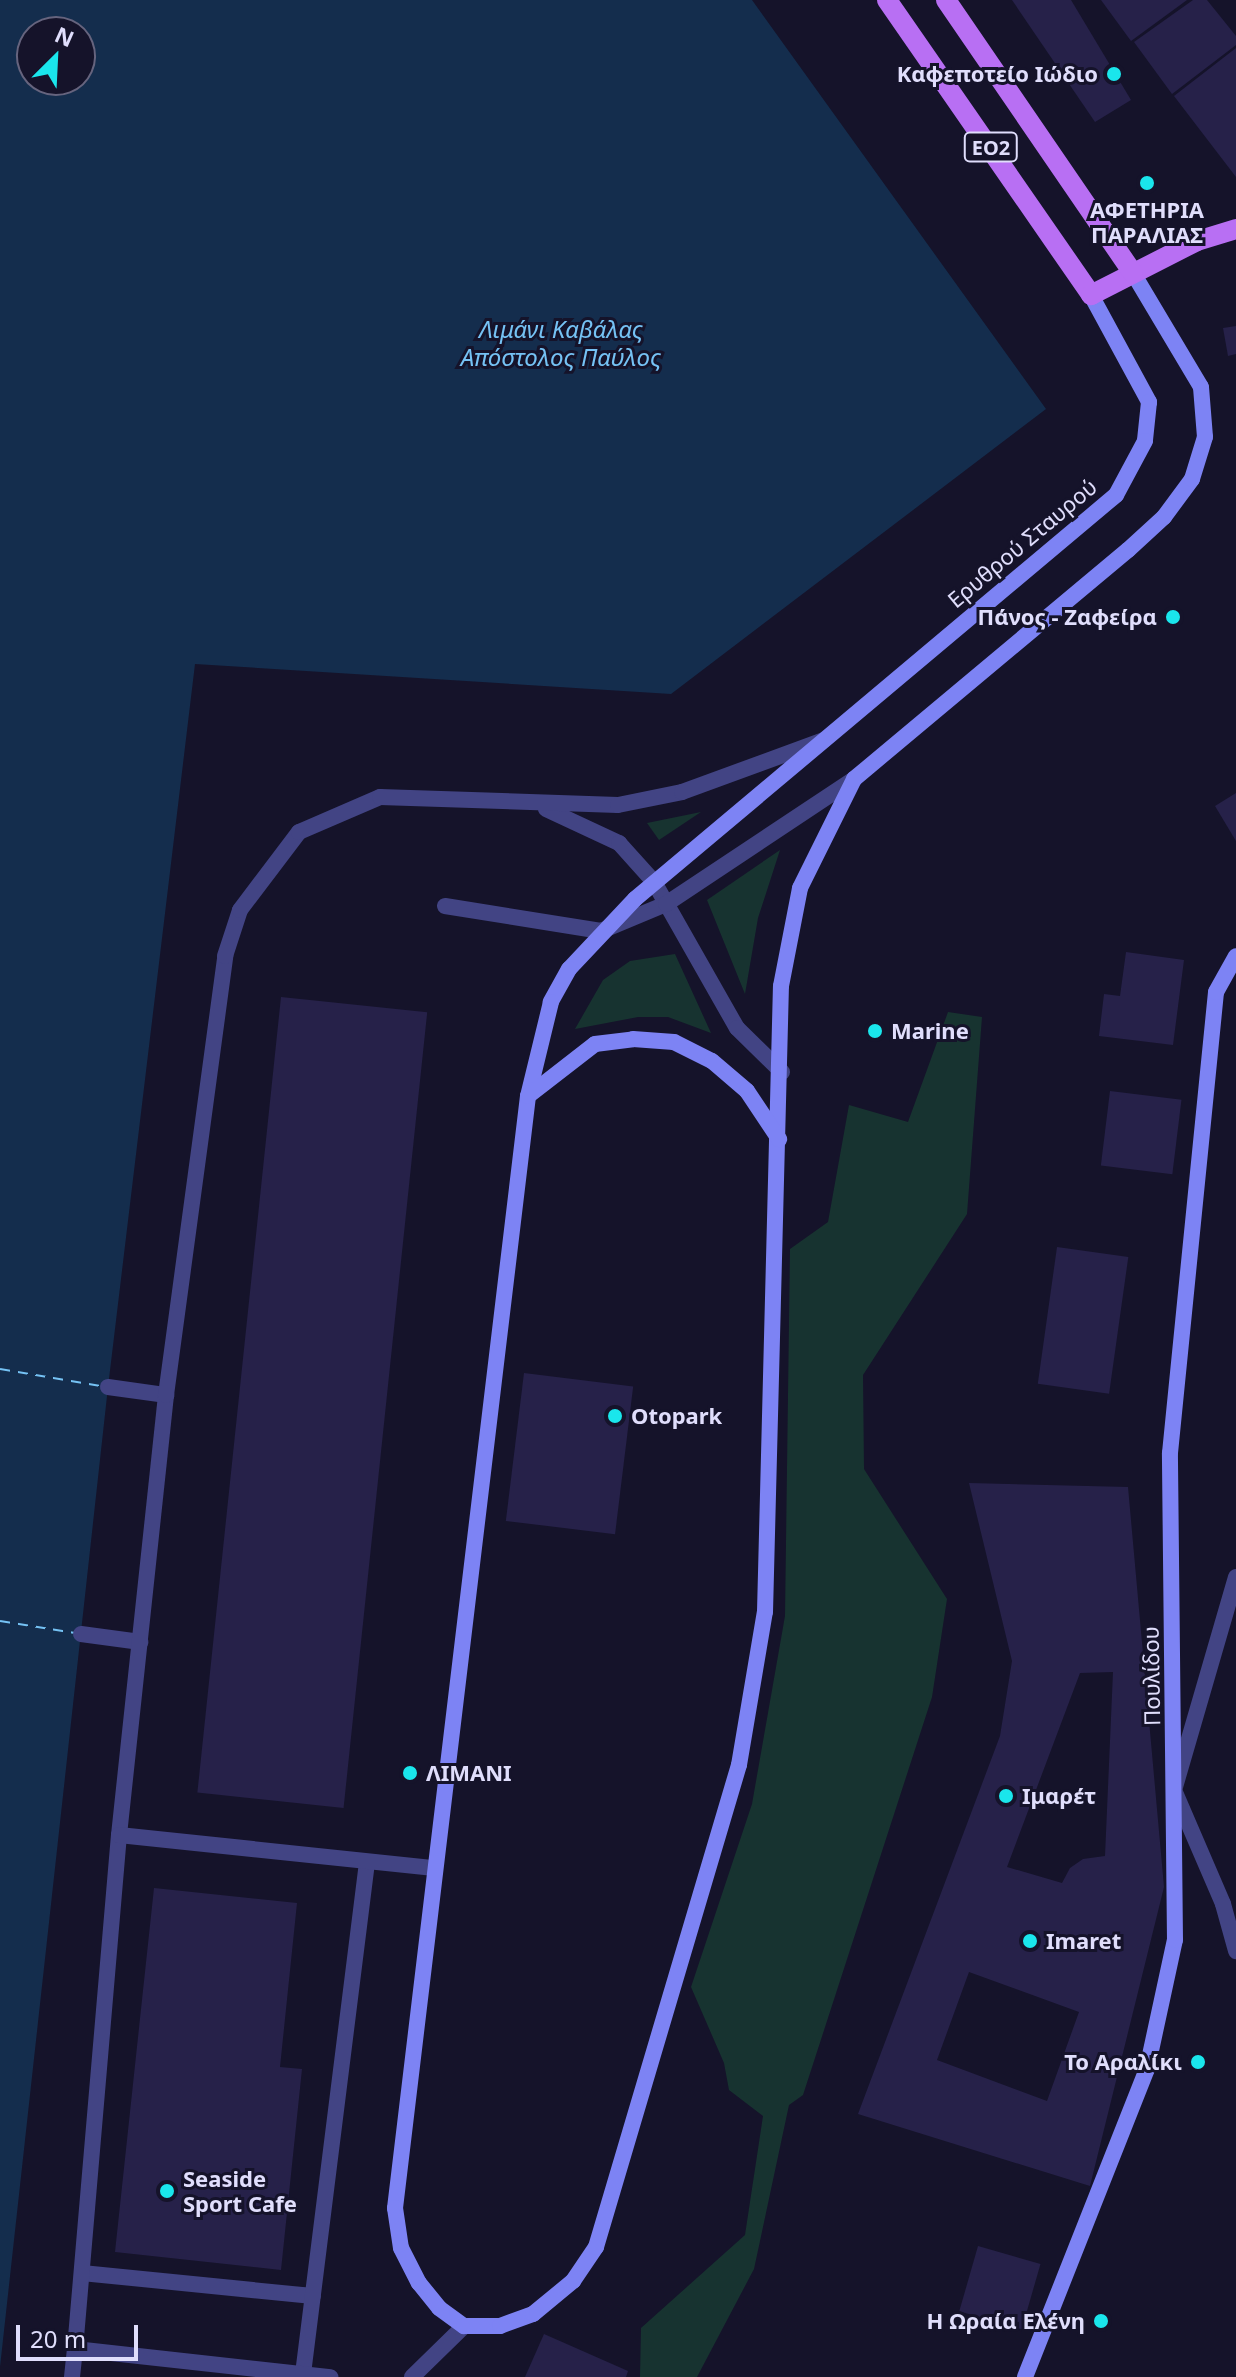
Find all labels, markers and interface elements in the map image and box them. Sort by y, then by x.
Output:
north arrow [16,16,96,96]
text: N [51,19,79,53]
place label: Καφεποτείο Ιώδιο [897,61,1098,87]
marker: Καφεποτείο Ιώδιο [1105,65,1123,83]
road number: ΕΟ2 [963,131,1019,163]
marker: ΑΦΕΤΗΡΙΑ ΠΑΡΑΛΙΑΣ [1138,174,1156,192]
place label: ΑΦΕΤΗΡΙΑ ΠΑΡΑΛΙΑΣ [1090,196,1204,248]
water label: Λιμάνι Καβάλας Απόστολος Παύλος [461,315,661,371]
street label: Ερυθρού Σταυρού [942,473,1102,613]
place label: Πάνος - Ζαφείρα [978,604,1157,630]
marker: Πάνος - Ζαφείρα [1164,608,1182,626]
place label: Marine [891,1018,969,1044]
marker: Marine [866,1022,884,1040]
place label: Otopark [631,1403,722,1429]
marker: Otopark [606,1407,624,1425]
street label: Πουλίδου [1137,1626,1165,1726]
place label: ΛΙΜΑΝΙ [426,1760,512,1786]
marker: ΛΙΜΑΝΙ [401,1764,419,1782]
place label: Ιμαρέτ [1022,1783,1096,1809]
marker: Ιμαρέτ [997,1787,1015,1805]
place label: Imaret [1046,1928,1121,1954]
marker: Imaret [1021,1932,1039,1950]
place label: Το Αραλίκι [1064,2049,1182,2075]
marker: Το Αραλίκι [1189,2053,1207,2071]
place label: Seaside Sport Cafe [183,2165,297,2216]
marker: Seaside Sport Cafe [158,2182,176,2200]
place label: Η Ωραία Ελένη [927,2308,1085,2334]
scale bar [20,2309,142,2359]
marker: Η Ωραία Ελένη [1092,2312,1110,2330]
text: 20 m [30,2322,86,2355]

